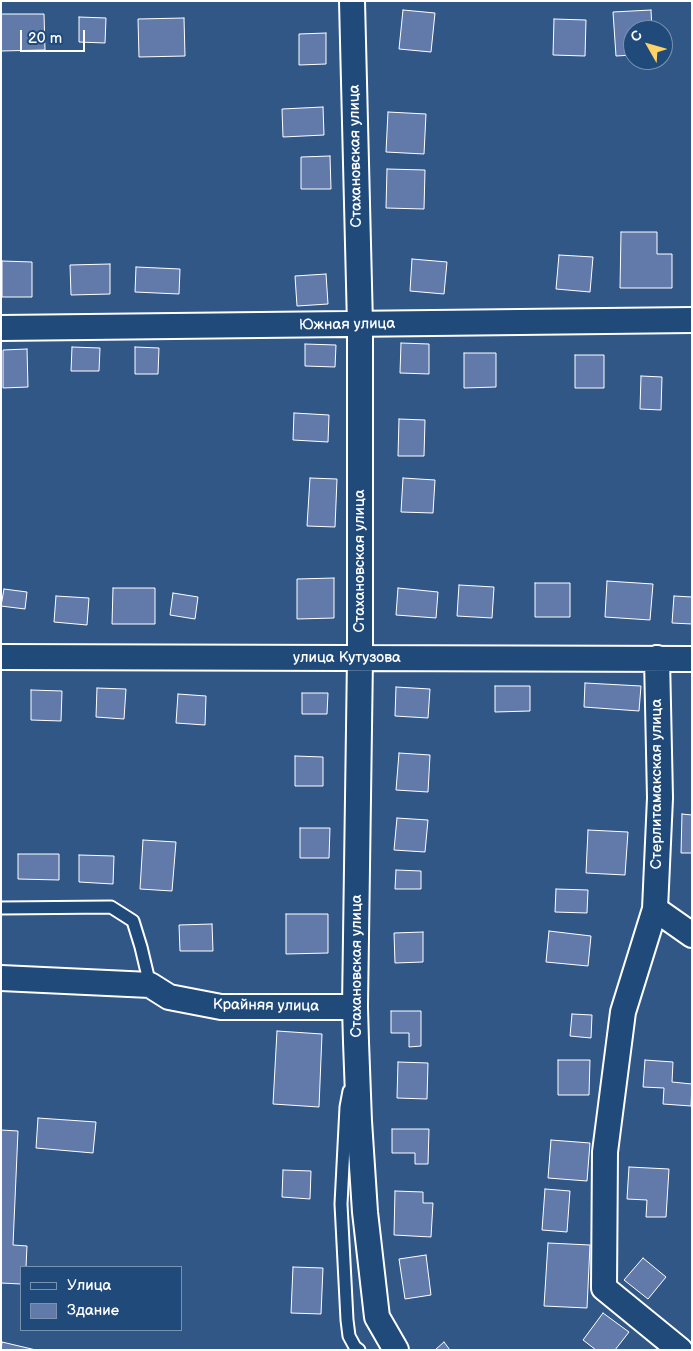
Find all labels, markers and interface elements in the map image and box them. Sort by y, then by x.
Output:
scale bar [22,20,88,52]
north arrow [623,20,673,70]
text: С [627,27,646,45]
text: 20 m [28,29,62,48]
street label: Стахановская улица [346,84,366,228]
street label: Южная улица [299,315,395,335]
street label: Стахановская улица [351,489,369,633]
street label: улица Кутузова [293,649,401,667]
street label: Стерлитамакская улица [648,699,666,869]
street label: Стахановская улица [348,894,366,1038]
street label: Крайняя улица [213,996,319,1016]
legend [20,1266,182,1331]
text: Улица [67,1276,111,1295]
text: Здание [67,1301,119,1320]

